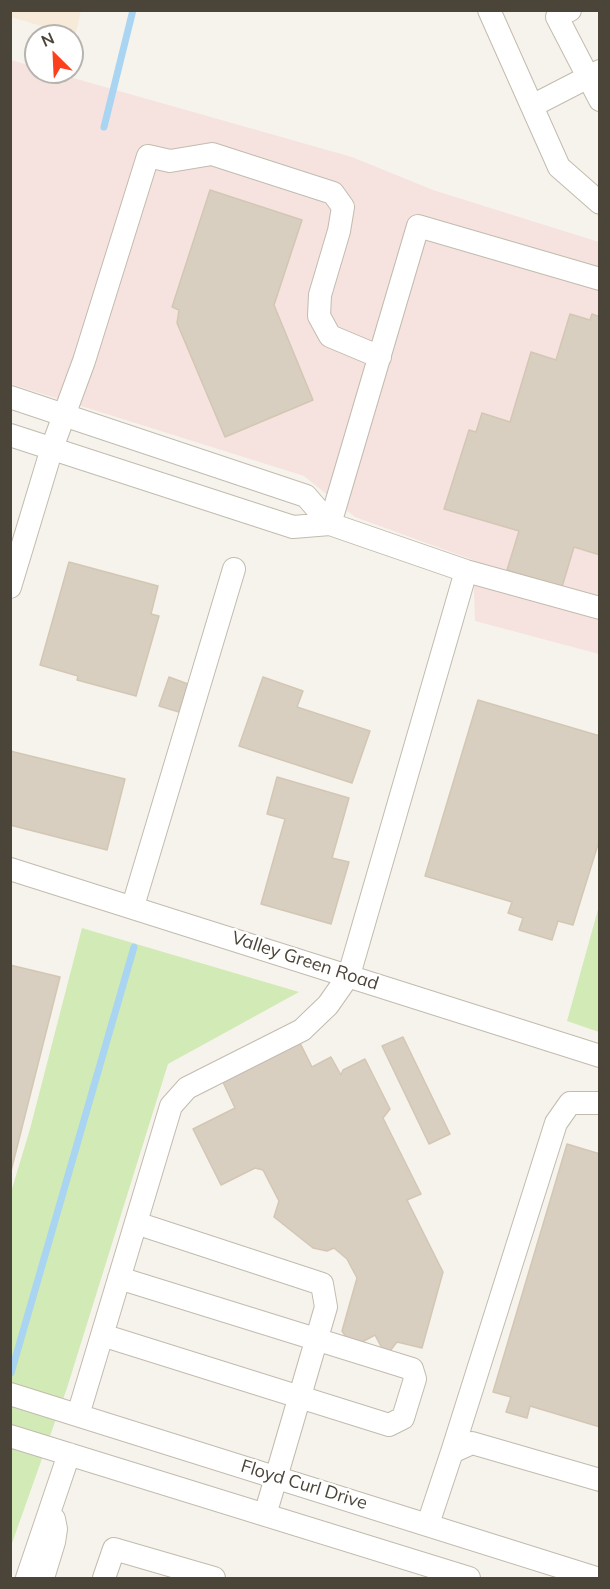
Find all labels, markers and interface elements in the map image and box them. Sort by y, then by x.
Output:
north arrow [24,24,84,84]
text: N [38,28,57,51]
street label: Valley Green Road [229,927,381,995]
street label: Floyd Curl Drive [238,1456,370,1514]

